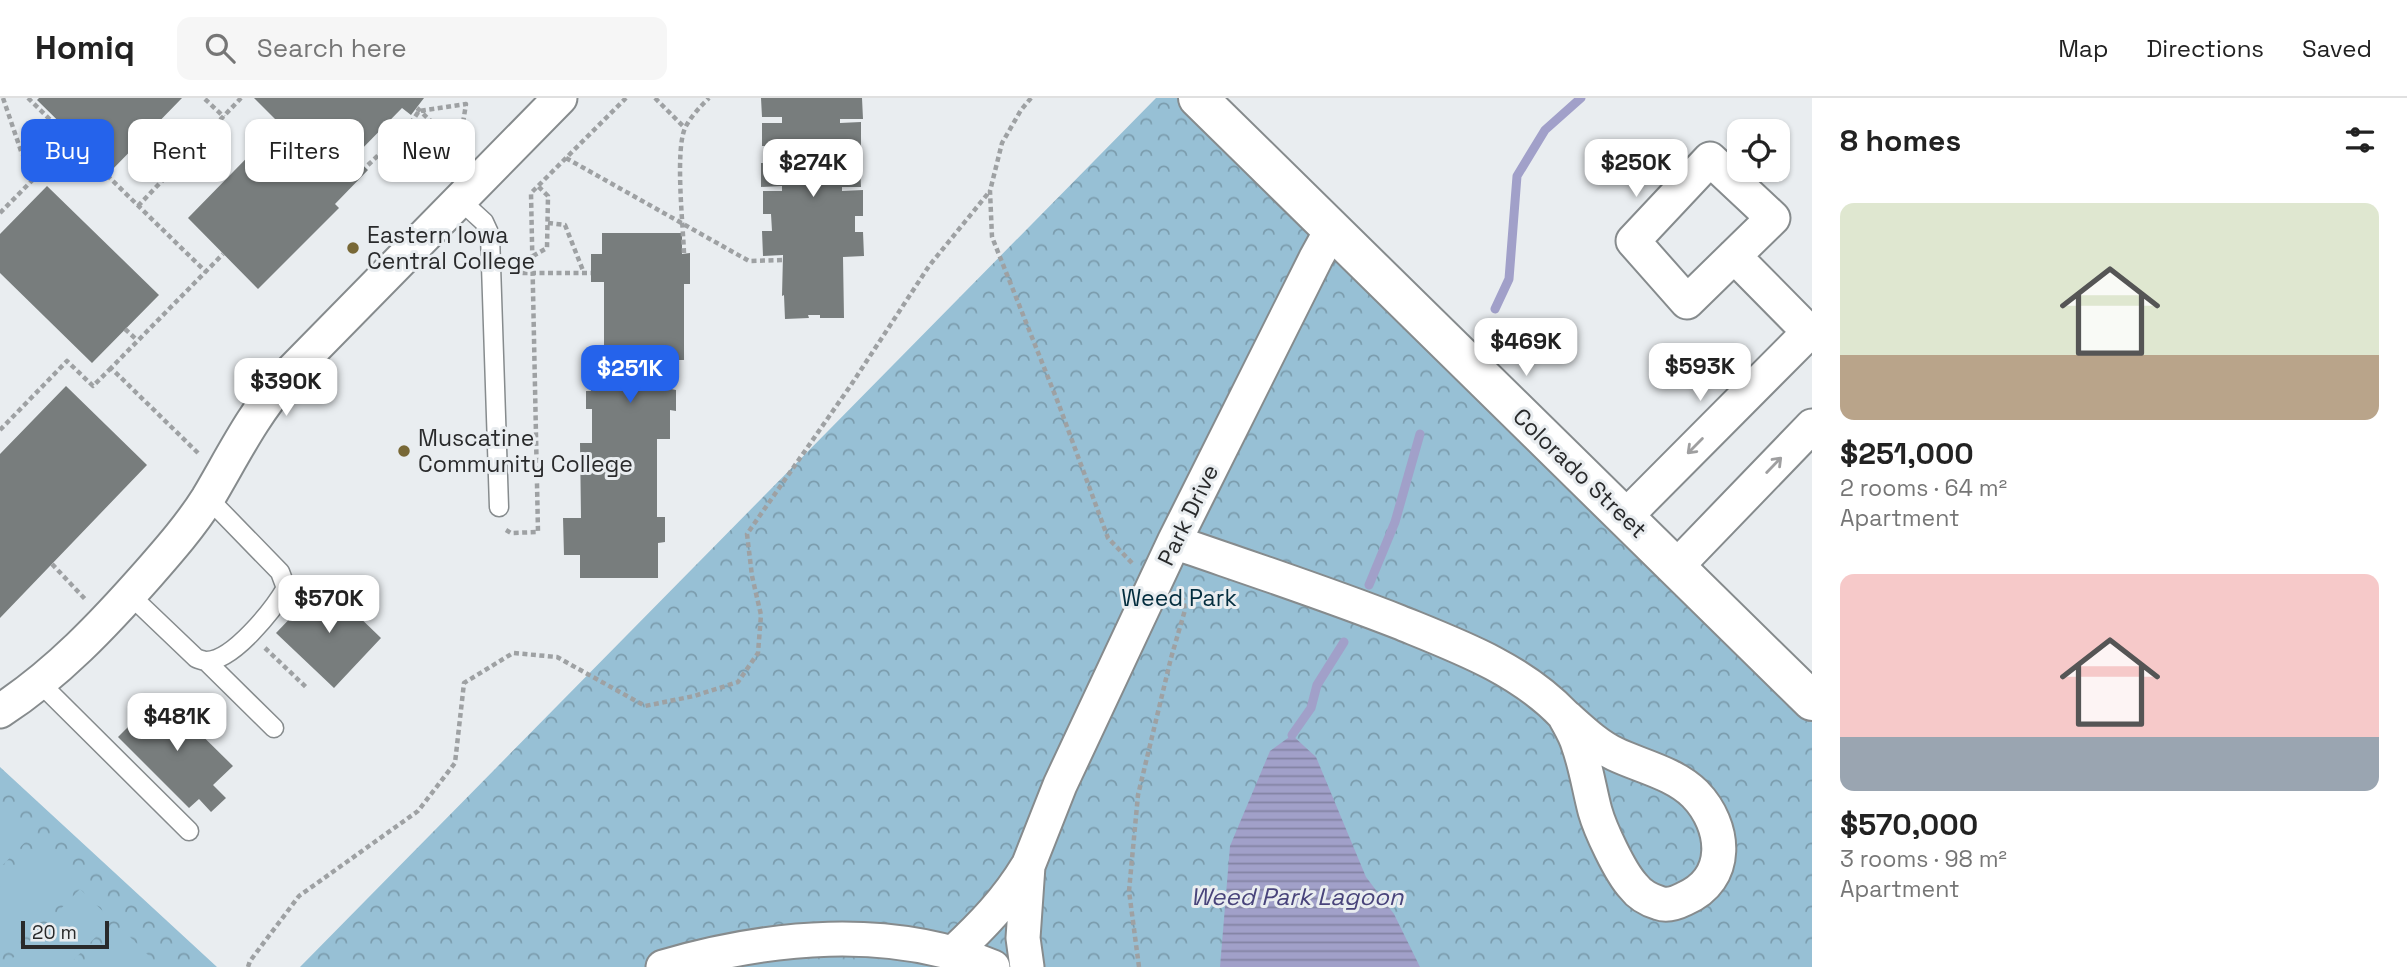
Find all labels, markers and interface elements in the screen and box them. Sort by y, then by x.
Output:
search box [177,17,667,80]
text: Homiq [35,27,135,69]
icon: search [201,29,239,67]
text: Search here [257,31,407,65]
text: Map [2058,33,2108,64]
text: Directions [2146,33,2264,64]
text: Saved [2302,33,2372,64]
chip: Buy [21,119,114,182]
chip: Rent [128,119,231,182]
chip: Filters [245,119,364,182]
chip: New [378,119,475,182]
map controls [1727,119,1790,182]
button: locate [1727,119,1790,182]
text: 8 homes [1840,121,1961,160]
icon: filters [2341,121,2379,159]
pin: $274K [764,140,862,199]
pin: $250K [1587,140,1685,199]
text: $274K [779,147,847,177]
text: $250K [1601,147,1671,177]
place label: Eastern Iowa Central College [367,220,535,276]
marker: Eastern Iowa Central College [345,240,361,256]
icon: home [2047,248,2173,374]
pin: $469K [1477,318,1575,378]
text: $469K [1490,326,1562,356]
pin: $593K [1651,344,1749,403]
pin: $251K [581,345,679,405]
text: $593K [1665,351,1735,381]
text: $251K [597,353,663,383]
pin: $390K [237,358,335,418]
text: $390K [250,366,322,396]
street label: Colorado Street [1507,401,1653,545]
place label: Muscatine Community College [418,423,633,479]
text: $251,000 [1840,434,1974,473]
one-way arrow [1686,438,1703,455]
marker: Muscatine Community College [396,443,412,459]
one-way arrow [1766,457,1783,474]
street label: Park Drive [1151,460,1225,570]
text: 2 rooms · 64 m² [1840,473,2007,503]
text: Apartment [1840,503,1960,533]
pin: $570K [280,575,378,635]
text: $570K [294,583,364,613]
park label: Weed Park [1121,583,1237,613]
icon: home [2047,619,2173,745]
pin: $481K [128,694,226,753]
text: $481K [143,701,211,731]
text: $570,000 [1840,805,1978,844]
text: 3 rooms · 98 m² [1840,844,2007,874]
text: Apartment [1840,874,1960,904]
water label: Weed Park Lagoon [1190,881,1405,912]
scale bar [21,918,108,950]
text: 20 m [32,920,77,945]

